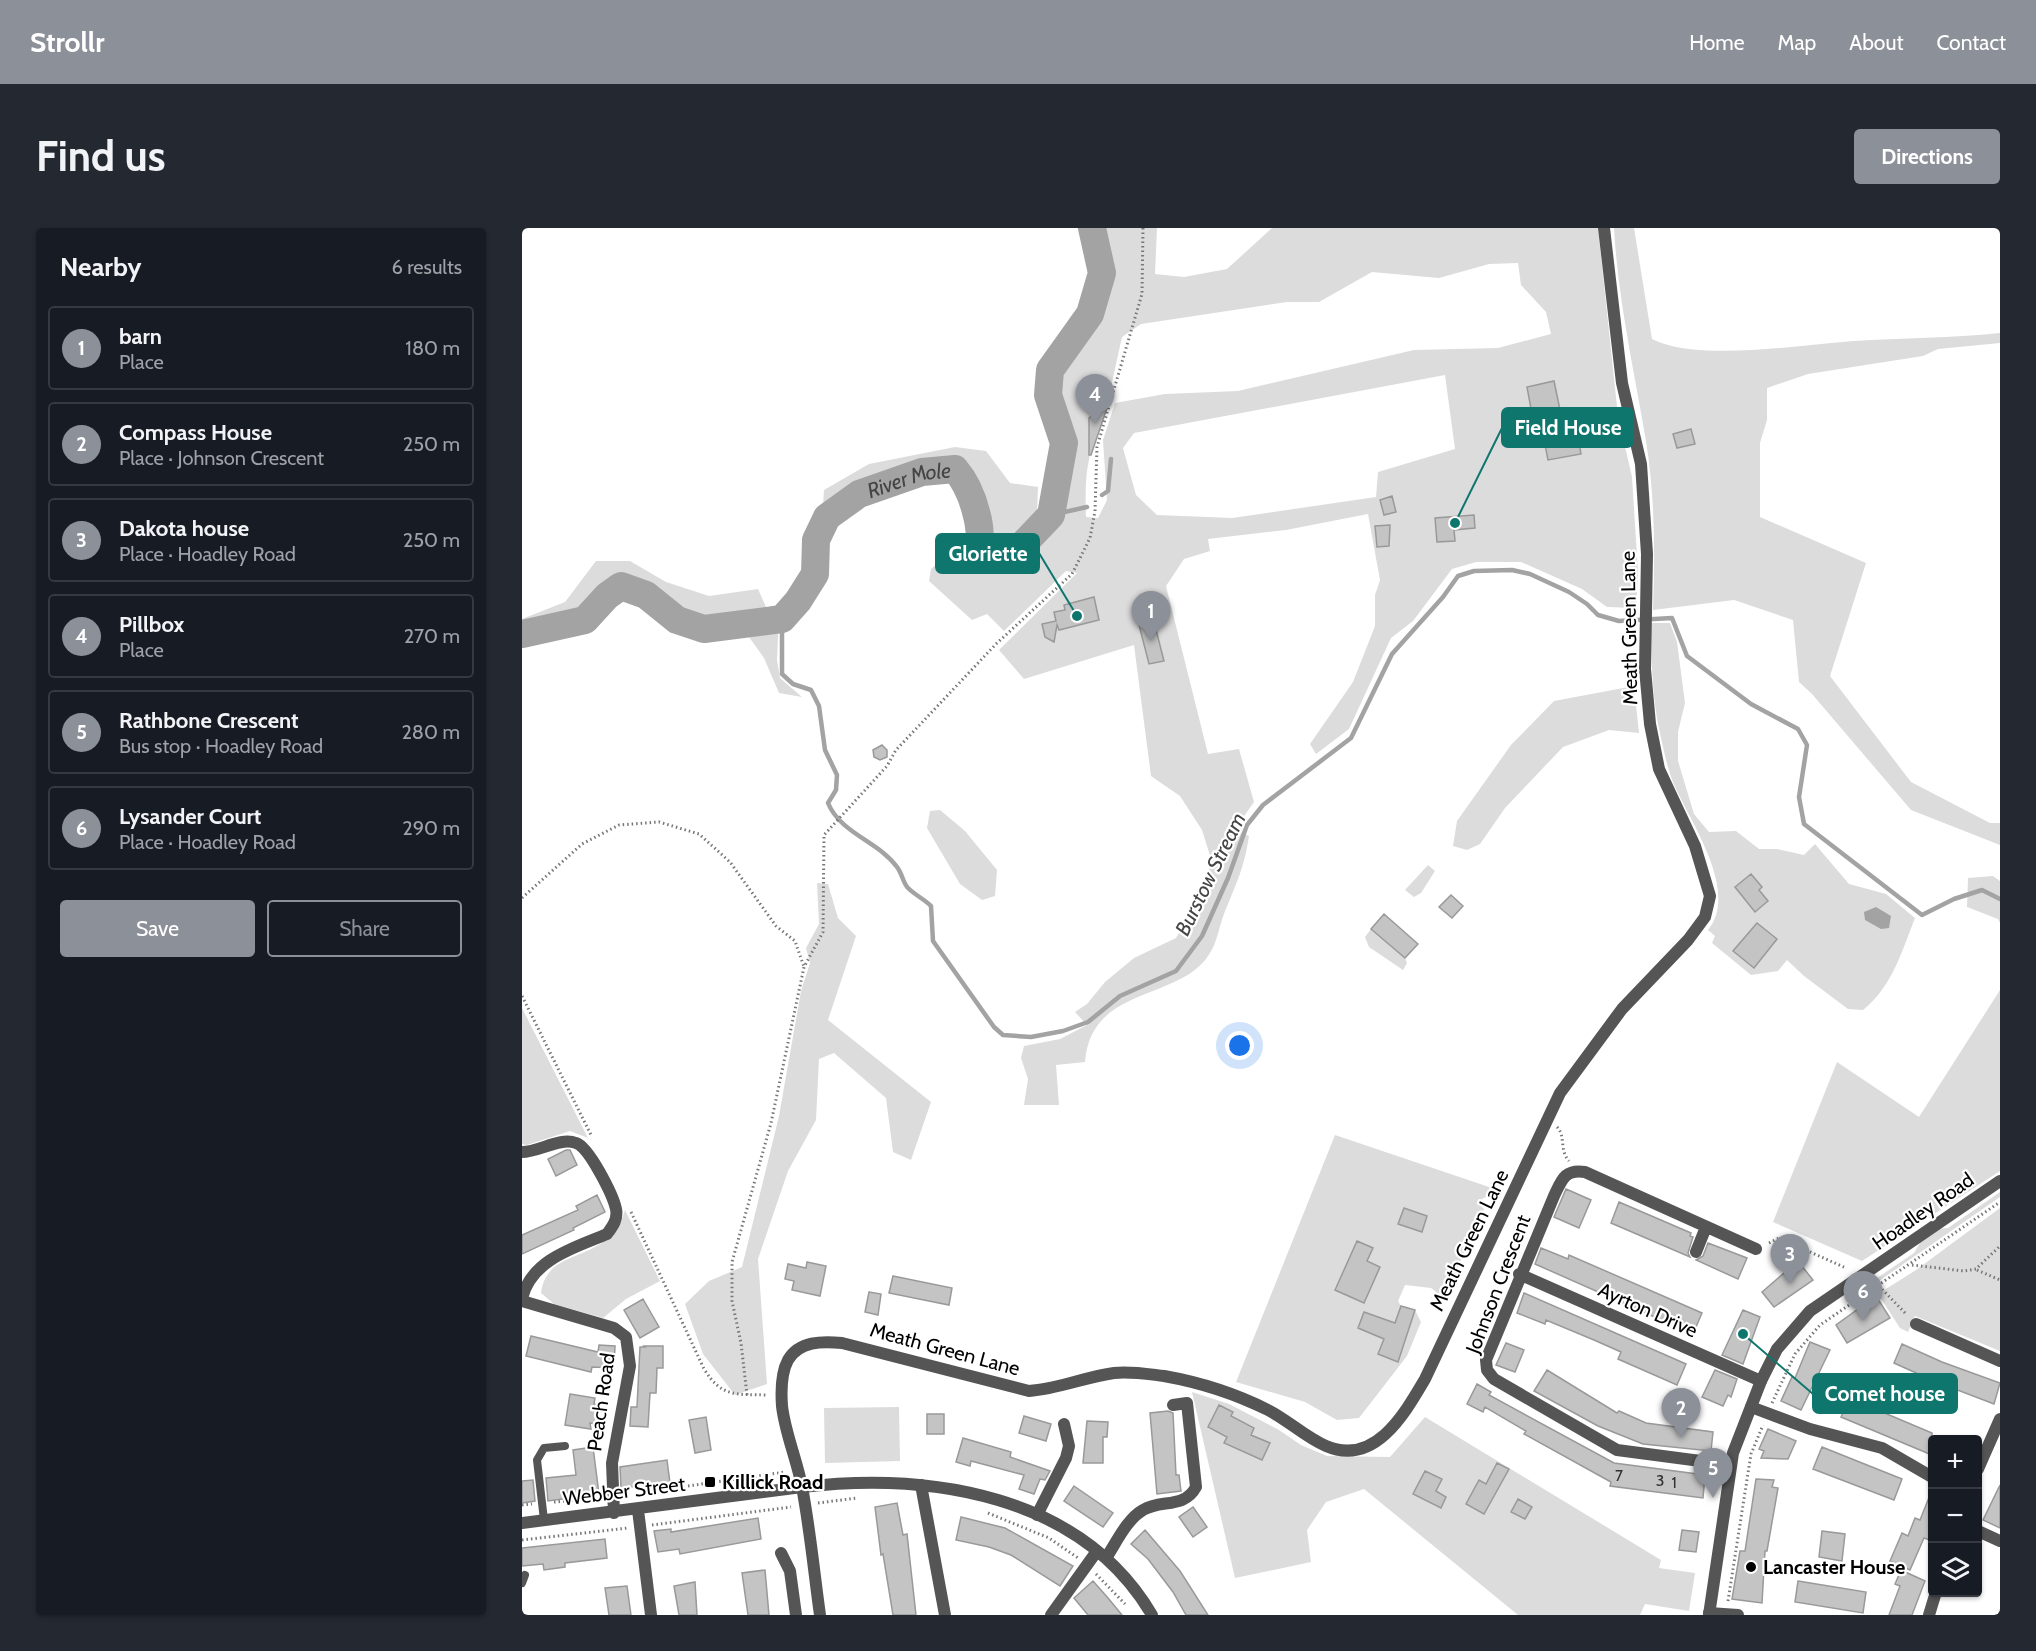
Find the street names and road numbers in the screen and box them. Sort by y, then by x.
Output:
street label: Meath Green Lane [1616,551,1642,705]
street label: Meath Green Lane [1424,1165,1514,1315]
street label: Hoadley Road [1868,1167,1978,1255]
street label: Johnson Crescent [1460,1211,1536,1358]
street label: Ayrton Drive [1595,1277,1701,1343]
street label: Meath Green Lane [867,1317,1023,1381]
street label: Peach Road [582,1351,620,1453]
street label: Webber Street [561,1472,687,1510]

